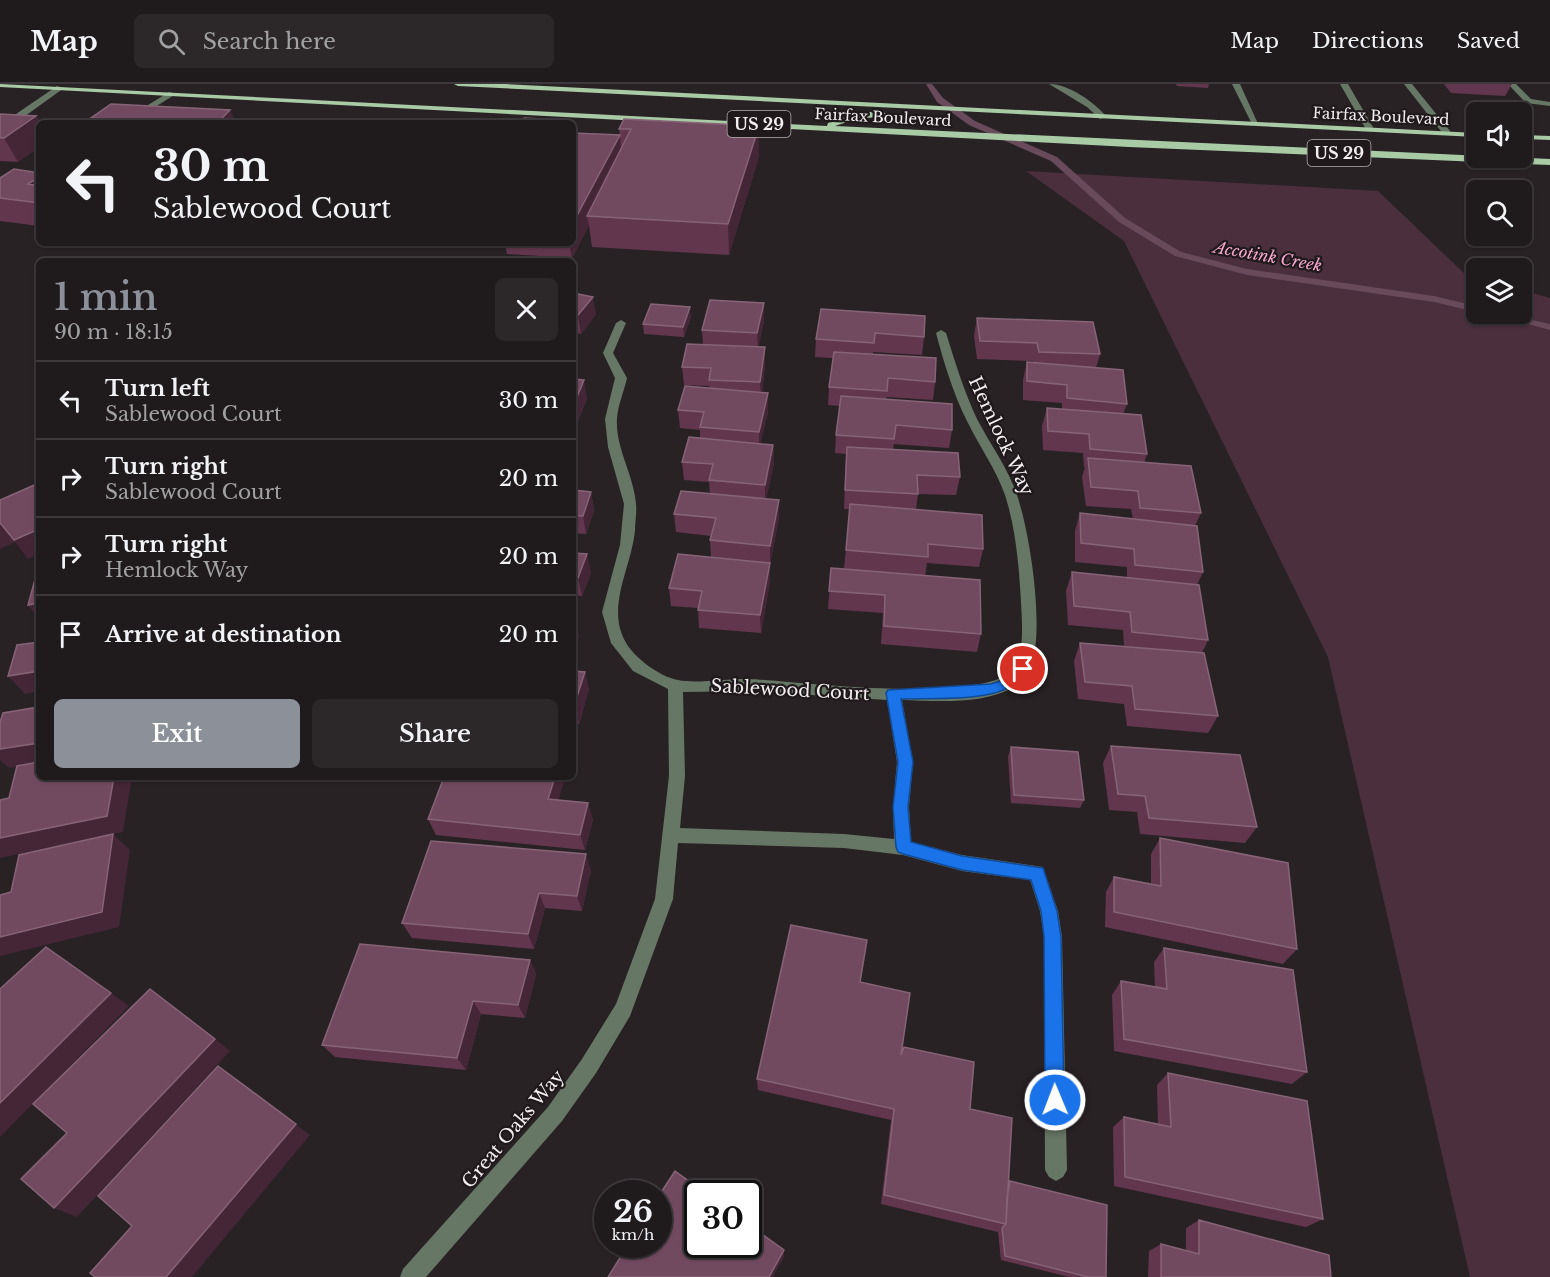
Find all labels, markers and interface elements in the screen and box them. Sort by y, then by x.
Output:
search box [134,14,554,68]
text: Map [30,24,98,59]
icon: search [155,25,188,58]
text: Search here [203,28,336,55]
text: Map [1230,28,1279,54]
text: Directions [1312,28,1424,54]
text: Saved [1457,28,1520,54]
map controls [1466,102,1532,324]
button: sound [1466,102,1532,168]
street label: Fairfax Boulevard [1312,103,1450,129]
street label: Fairfax Boulevard [814,104,952,130]
road number: US 29 [728,111,790,137]
text: 30 m [153,140,269,192]
road number: US 29 [1308,140,1370,166]
icon: left [54,144,132,222]
button: search [1466,180,1532,246]
text: Sablewood Court [153,192,391,225]
water label: Accotink Creek [1210,236,1324,275]
button: layers [1466,258,1532,324]
text: 1 min [54,275,158,320]
button: close [495,278,558,341]
text: 90 m · 18:15 [54,320,173,344]
street label: Hemlock Way [964,373,1038,500]
text: Turn left [105,375,210,402]
icon: left [54,384,87,417]
text: 30 m [499,387,558,414]
text: Sablewood Court [105,402,281,426]
text: Turn right [105,453,227,480]
icon: right [54,462,87,495]
text: 20 m [499,465,558,492]
text: Sablewood Court [105,480,281,504]
text: Turn right [105,531,227,558]
icon: right [54,540,87,573]
text: 20 m [499,543,558,570]
text: Hemlock Way [105,558,248,582]
icon: arrive [54,618,87,651]
text: Arrive at destination [105,621,342,648]
text: 20 m [499,621,558,648]
pin [997,643,1048,694]
icon: arrive [1006,652,1039,685]
street label: Sablewood Court [710,675,870,705]
button: Exit [54,699,300,768]
button: Share [312,699,558,768]
street label: Great Oaks Way [457,1065,569,1193]
position arrow [1023,1068,1087,1132]
speed limit sign: 30 [684,1180,762,1258]
text: 26 [613,1193,653,1230]
text: km/h [612,1225,654,1244]

